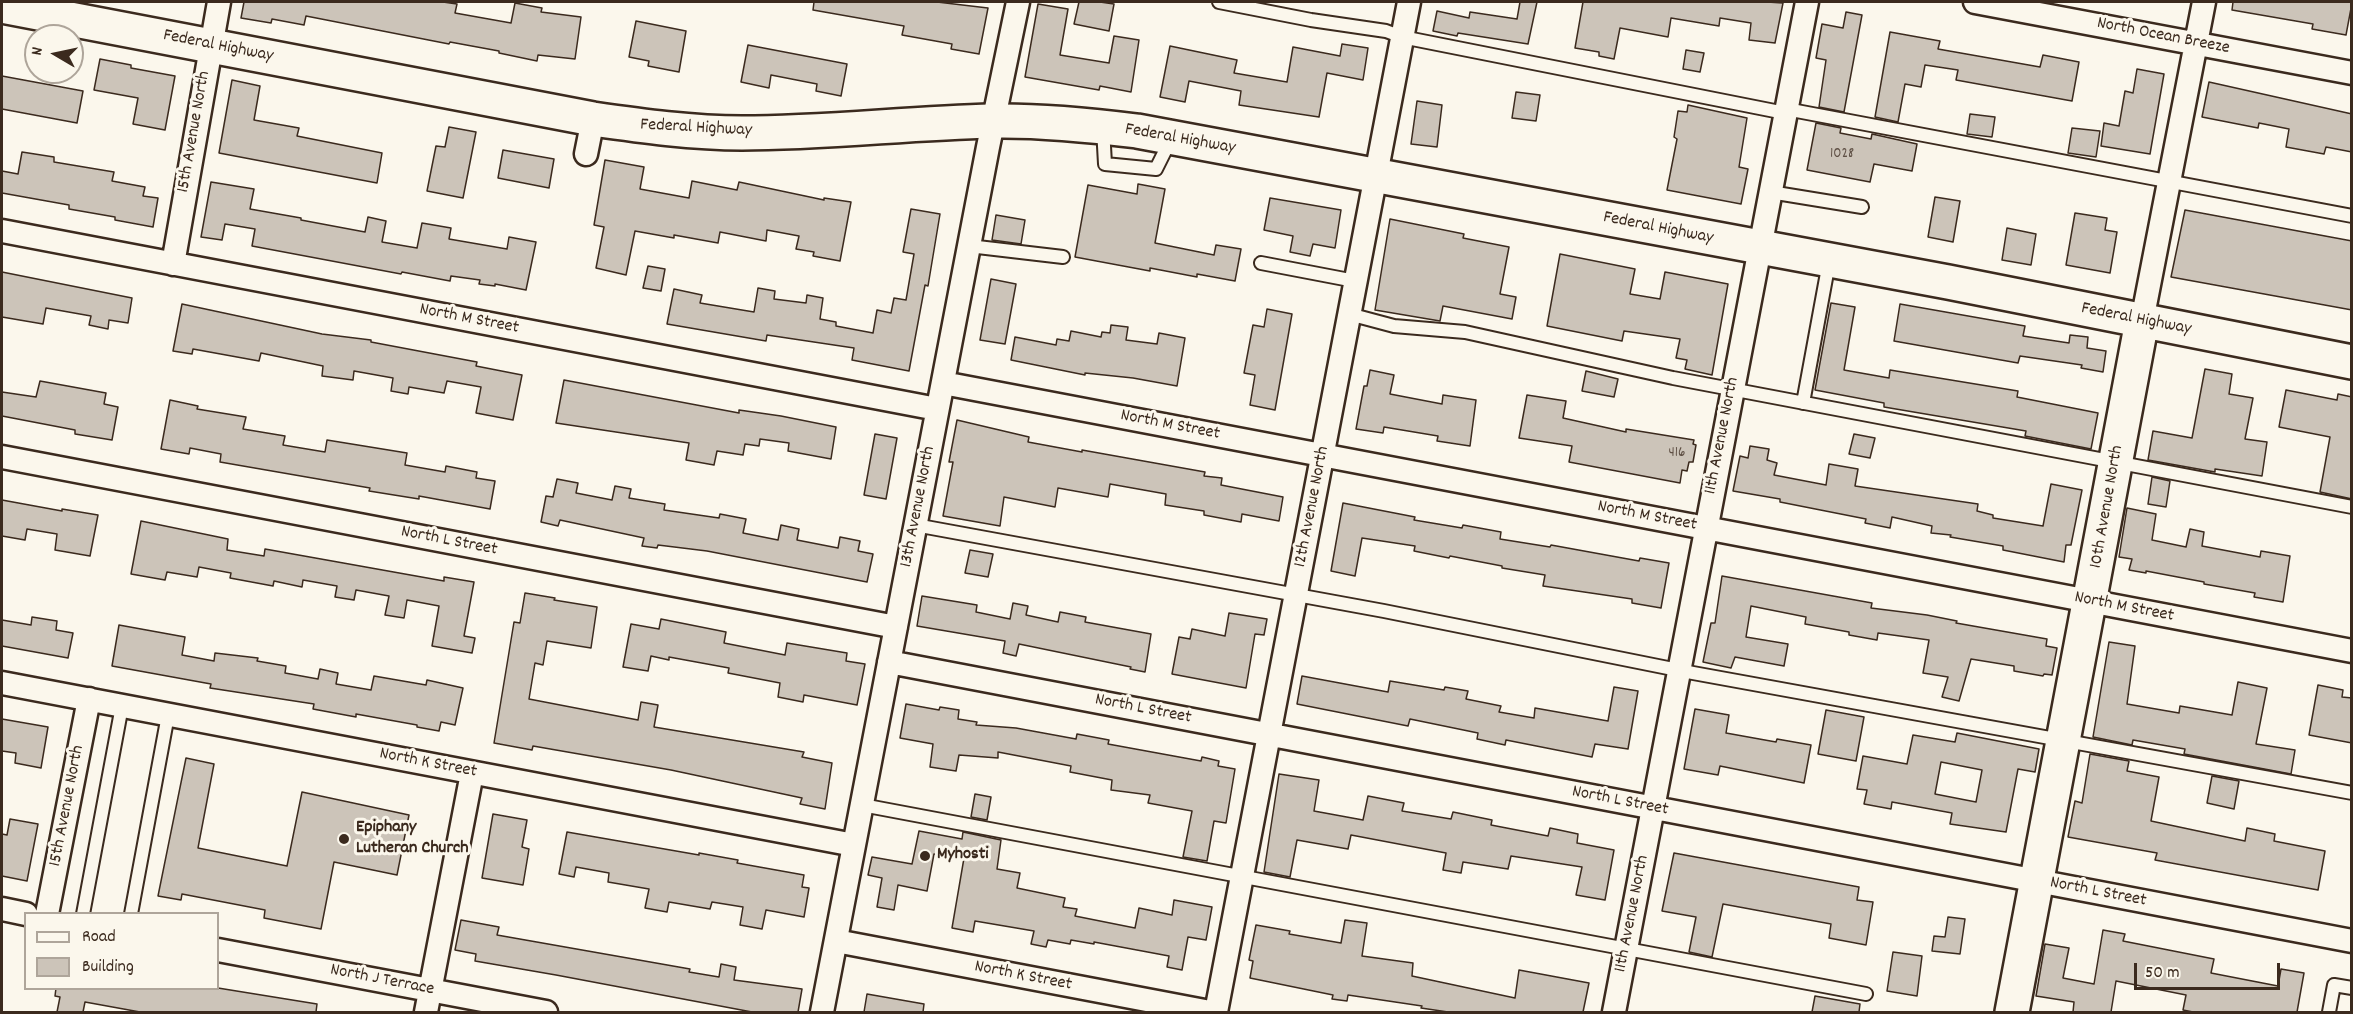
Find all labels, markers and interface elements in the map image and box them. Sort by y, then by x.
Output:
street label: North Ocean Breeze [2095,14,2231,60]
north arrow [24,24,84,84]
street label: Federal Highway [161,26,275,68]
text: N [26,46,50,57]
street label: 15th Avenue North [174,69,216,195]
street label: Federal Highway [640,115,752,143]
street label: Federal Highway [1123,120,1237,160]
house number: 1028 [1830,146,1854,164]
street label: Federal Highway [1601,208,1715,250]
street label: Federal Highway [2079,299,2193,341]
street label: North M Street [417,300,521,340]
street label: 11th Avenue North [1701,376,1745,496]
street label: North M Street [1118,406,1222,446]
street label: 10th Avenue North [2087,444,2129,570]
street label: 13th Avenue North [897,445,941,569]
street label: 12th Avenue North [1291,445,1335,569]
house number: 416 [1669,445,1685,463]
street label: North M Street [1595,497,1699,537]
street label: North L Street [399,522,499,562]
street label: North M Street [2072,588,2176,628]
street label: North L Street [1093,690,1193,730]
street label: 15th Avenue North [46,744,90,868]
street label: North K Street [377,744,479,784]
street label: North L Street [1570,782,1670,822]
place label: Epiphany Lutheran Church [356,818,469,860]
marker: Epiphany Lutheran Church [337,832,351,846]
place label: Myhosti [937,845,989,867]
marker: Myhosti [918,849,932,863]
street label: 11th Avenue North [1611,854,1655,974]
street label: North L Street [2048,873,2148,913]
legend [24,912,219,990]
text: Road [82,925,116,950]
scale bar [2137,951,2282,989]
text: Building [82,955,134,980]
street label: North K Street [972,957,1074,997]
street label: North J Terrace [328,960,436,1002]
text: 50 m [2145,961,2180,986]

